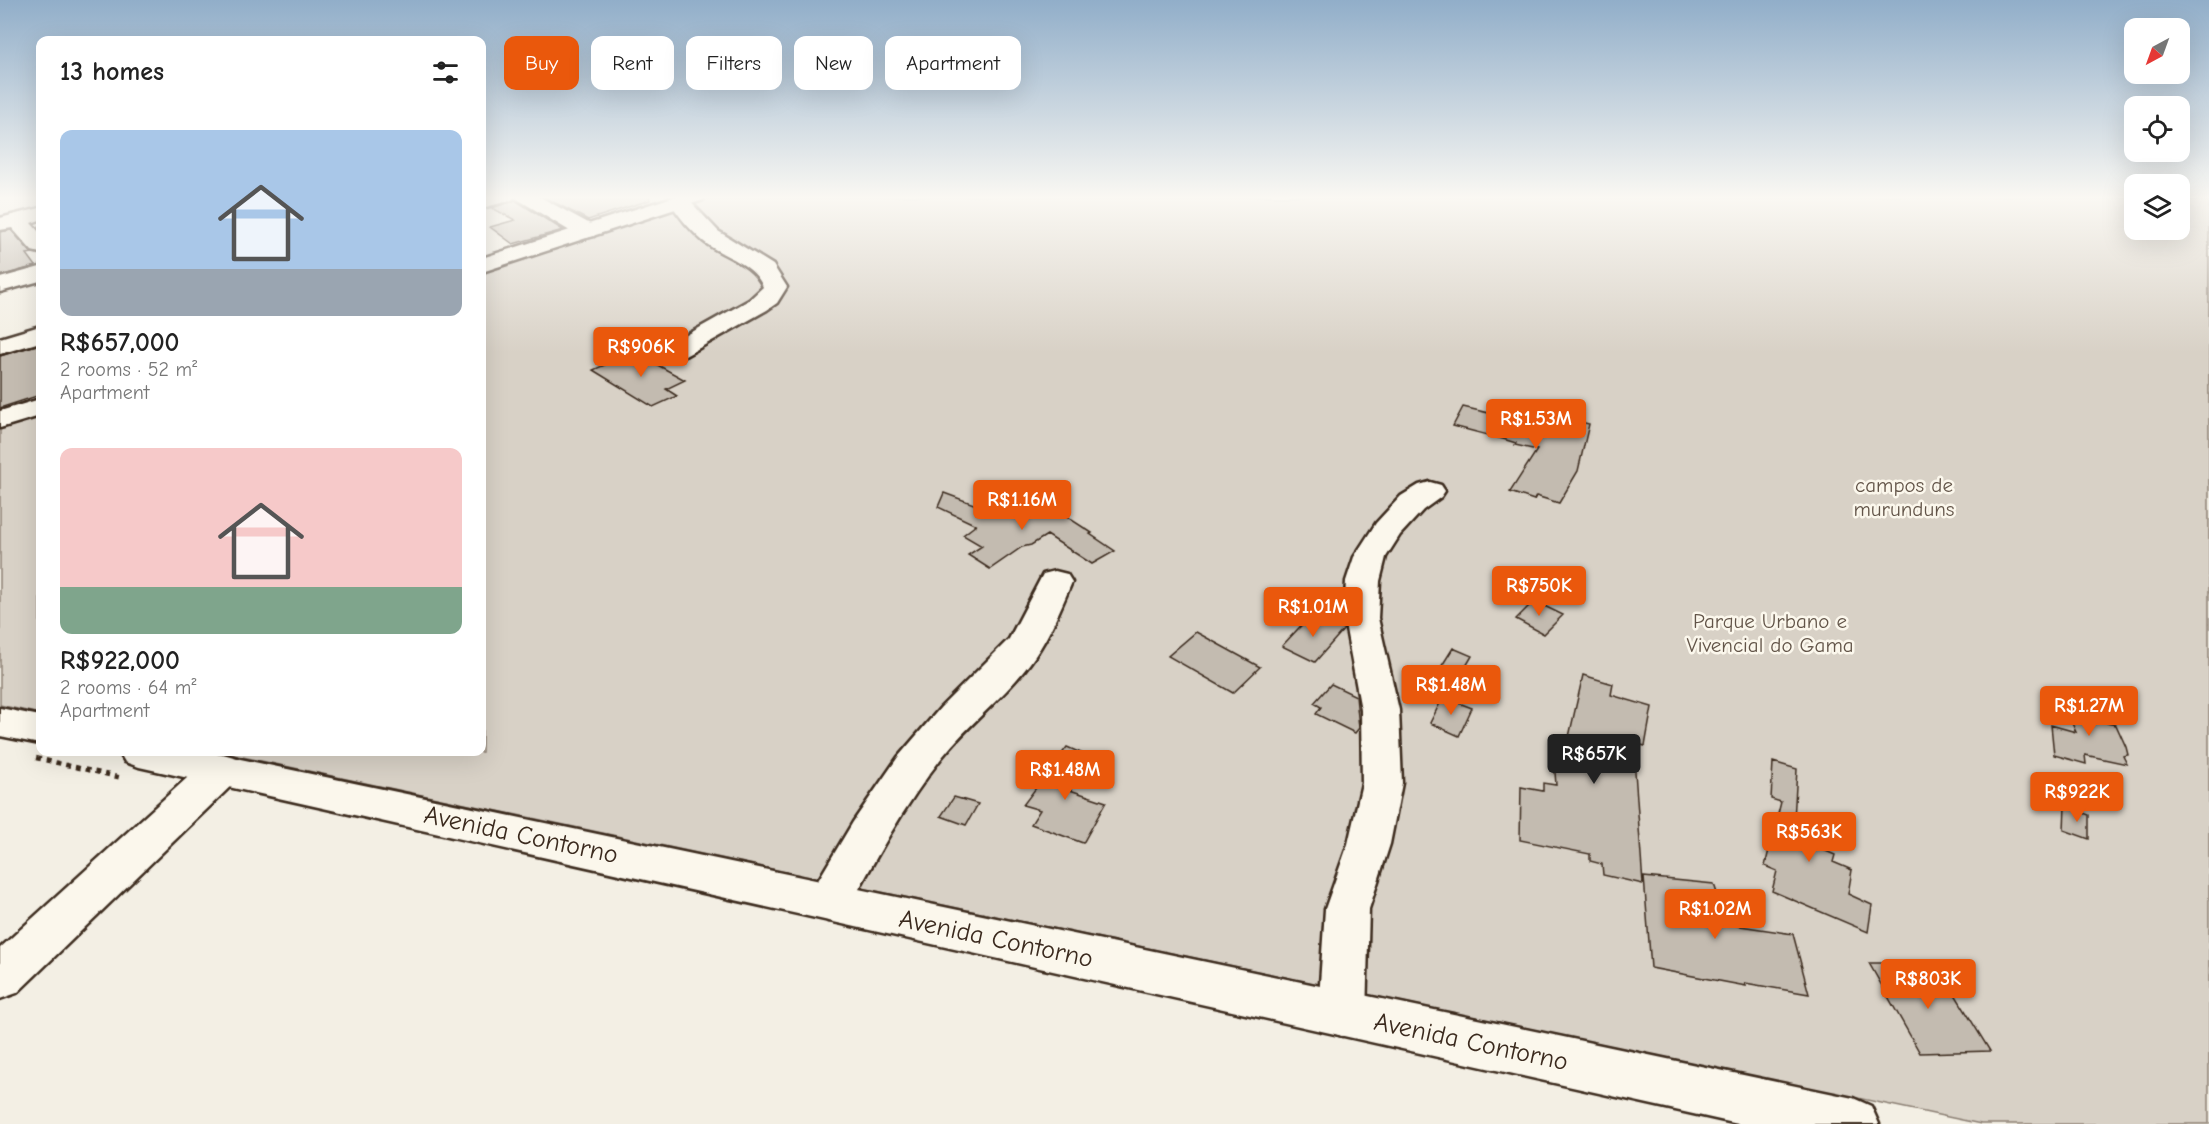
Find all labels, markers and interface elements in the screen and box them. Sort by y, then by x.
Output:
north arrow [2124,18,2190,84]
map controls [2124,18,2190,240]
chip: Buy [504,36,579,90]
chip: Rent [591,36,674,90]
chip: Filters [686,36,782,90]
chip: New [794,36,873,90]
chip: Apartment [885,36,1021,90]
icon: filters [429,56,462,89]
text: 13 homes [60,57,164,87]
button: locate [2124,96,2190,162]
icon: home [207,169,315,277]
button: layers [2124,174,2190,240]
pin: R$906K [592,327,690,378]
text: R$657,000 [60,328,180,358]
text: R$906K [607,335,675,358]
text: 2 rooms · 52 m² [60,358,197,381]
text: Apartment [60,381,150,404]
pin: R$1.53M [1481,399,1591,450]
text: R$1.53M [1500,407,1572,430]
park label: campos de murunduns [1854,473,1955,521]
pin: R$1.16M [967,480,1077,531]
icon: home [207,487,315,595]
text: R$1.16M [987,488,1057,511]
pin: R$750K [1490,566,1588,617]
text: R$750K [1506,574,1572,597]
pin: R$1.01M [1258,587,1368,638]
text: R$1.01M [1278,595,1348,618]
park label: Parque Urbano e Vivencial do Gama [1686,609,1854,657]
text: R$922,000 [60,646,180,676]
pin: R$1.48M [1396,665,1506,716]
text: R$1.48M [1416,673,1486,696]
text: 2 rooms · 64 m² [60,676,196,699]
pin: R$1.27M [2034,686,2144,737]
text: R$1.27M [2054,694,2124,717]
text: Apartment [60,699,150,722]
pin: R$657K [1545,734,1643,785]
text: R$657K [1561,742,1627,765]
pin: R$1.48M [1010,750,1120,801]
text: R$1.48M [1030,758,1100,781]
pin: R$922K [2028,772,2126,823]
text: R$922K [2044,780,2110,803]
street label: Avenida Contorno [421,800,621,870]
pin: R$563K [1760,812,1858,863]
text: R$563K [1776,820,1842,843]
pin: R$1.02M [1660,889,1770,940]
text: R$1.02M [1679,897,1751,920]
street label: Avenida Contorno [896,904,1096,974]
pin: R$803K [1879,959,1977,1010]
text: R$803K [1895,967,1961,990]
street label: Avenida Contorno [1371,1007,1571,1077]

